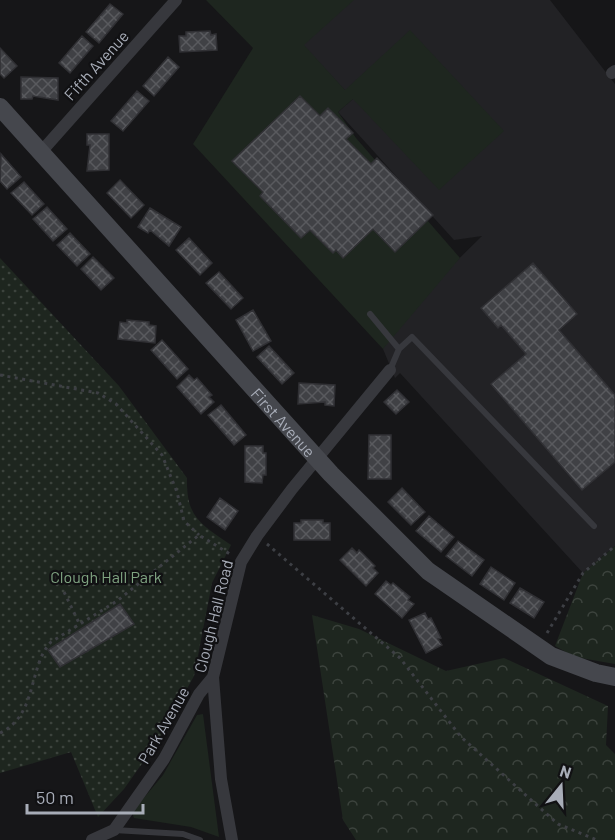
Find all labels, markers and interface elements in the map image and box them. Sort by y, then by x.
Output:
street label: Fifth Avenue [60,26,132,104]
street label: First Avenue [248,383,320,460]
street label: Clough Hall Road [190,558,236,674]
park label: Clough Hall Park [50,567,162,586]
street label: Park Avenue [133,683,193,767]
north arrow [531,756,591,816]
text: N [558,761,574,782]
scale bar [27,777,142,815]
text: 50 m [36,786,74,808]

